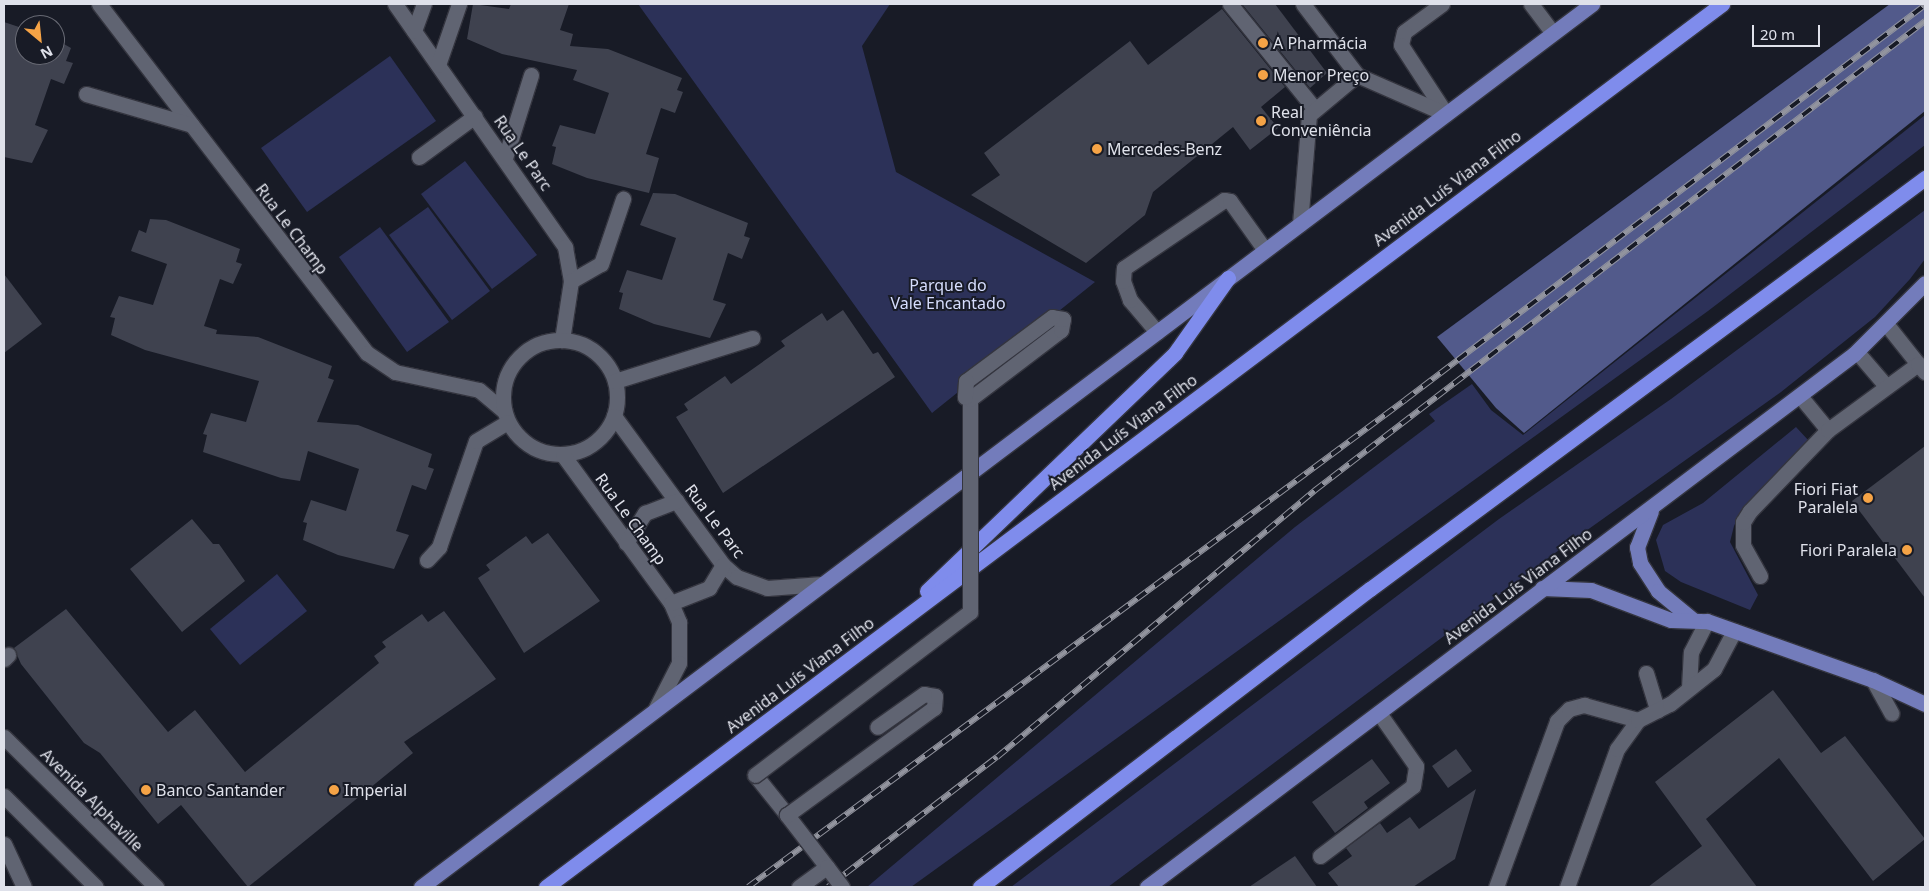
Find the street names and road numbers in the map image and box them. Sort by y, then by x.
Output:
street label: Rua Le Parc [490,112,556,194]
street label: Avenida Luís Viana Filho [1369,126,1525,250]
street label: Rua Le Champ [252,180,332,278]
street label: Avenida Luís Viana Filho [1045,370,1201,494]
street label: Rua Le Champ [591,470,671,568]
street label: Rua Le Parc [681,480,749,562]
street label: Avenida Luís Viana Filho [1440,524,1596,648]
street label: Avenida Luís Viana Filho [722,613,878,737]
street label: Avenida Alphaville [37,745,147,855]

